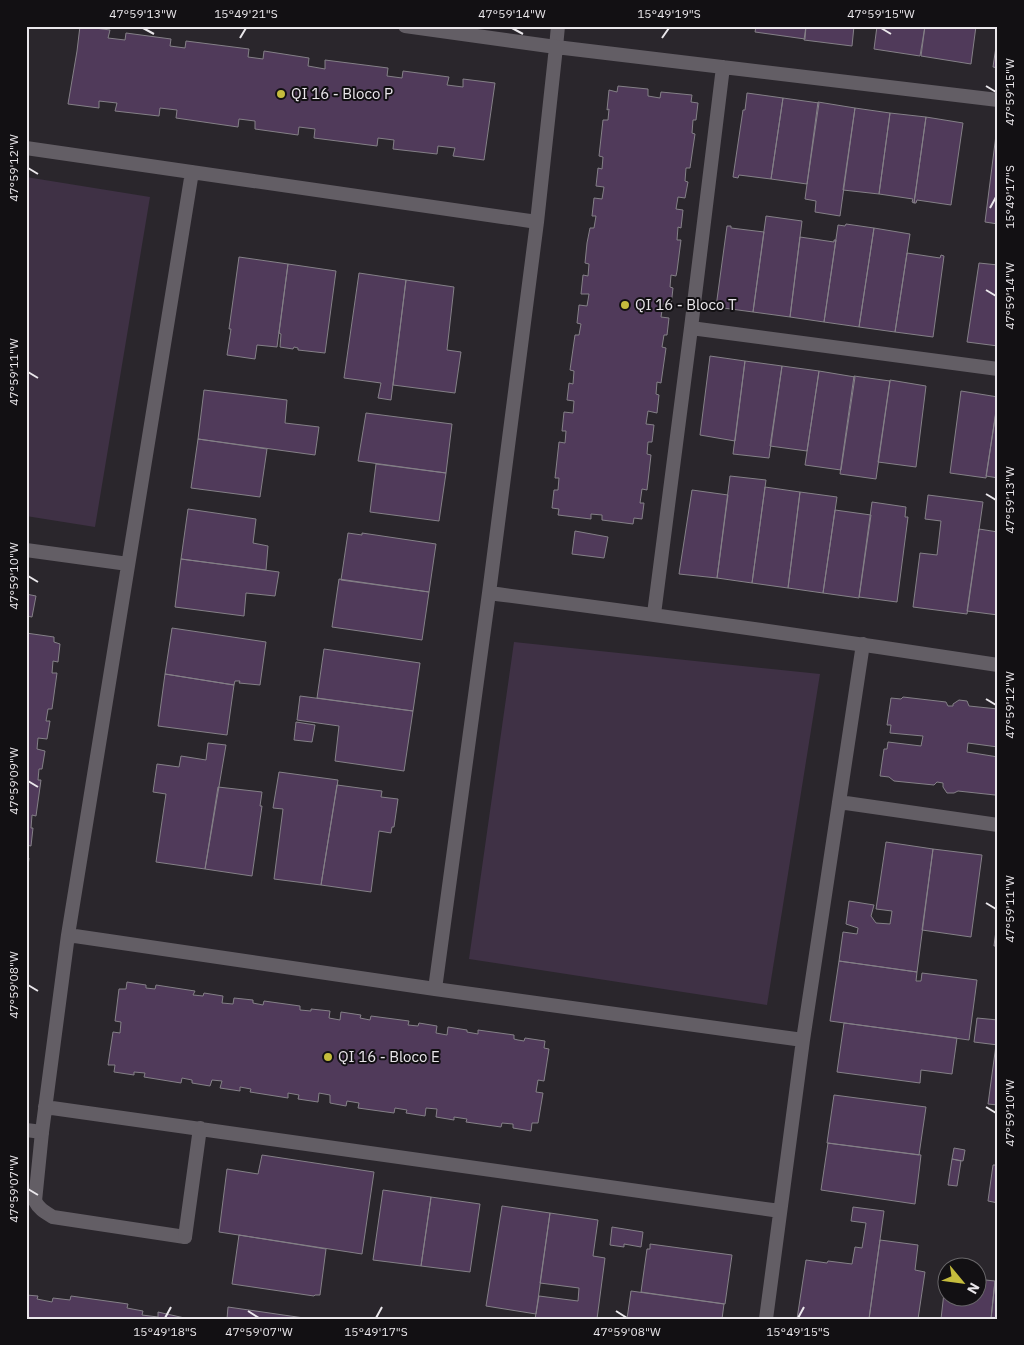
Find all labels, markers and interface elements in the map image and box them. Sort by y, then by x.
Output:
text: 47°59'13"W [109,6,177,21]
text: 15°49'21"S [214,6,278,21]
text: 47°59'14"W [478,6,546,21]
text: 15°49'19"S [637,6,701,21]
text: 47°59'15"W [847,6,915,21]
text: 47°59'15"W [1002,58,1017,126]
place label: QI 16 - Bloco P [291,84,393,103]
marker: QI 16 - Bloco P [275,88,287,100]
text: 47°59'12"W [6,134,21,202]
text: 15°49'17"S [1002,165,1017,229]
text: 47°59'14"W [1002,262,1017,330]
place label: QI 16 - Bloco T [635,295,737,314]
marker: QI 16 - Bloco T [619,299,631,311]
text: 47°59'11"W [6,338,21,406]
text: 47°59'13"W [1002,466,1017,534]
text: 47°59'10"W [6,542,21,610]
text: 47°59'12"W [1002,671,1017,739]
text: 47°59'09"W [6,747,21,815]
text: 47°59'11"W [1002,875,1017,943]
text: 47°59'08"W [6,951,21,1019]
place label: QI 16 - Bloco E [338,1047,440,1066]
marker: QI 16 - Bloco E [322,1051,334,1063]
text: 47°59'10"W [1002,1079,1017,1147]
text: 47°59'07"W [6,1155,21,1223]
north arrow [936,1258,986,1308]
text: N [963,1280,984,1297]
text: 15°49'18"S [133,1324,197,1339]
text: 47°59'07"W [225,1324,293,1339]
text: 15°49'17"S [344,1324,408,1339]
text: 47°59'08"W [593,1324,661,1339]
text: 15°49'15"S [766,1324,830,1339]

